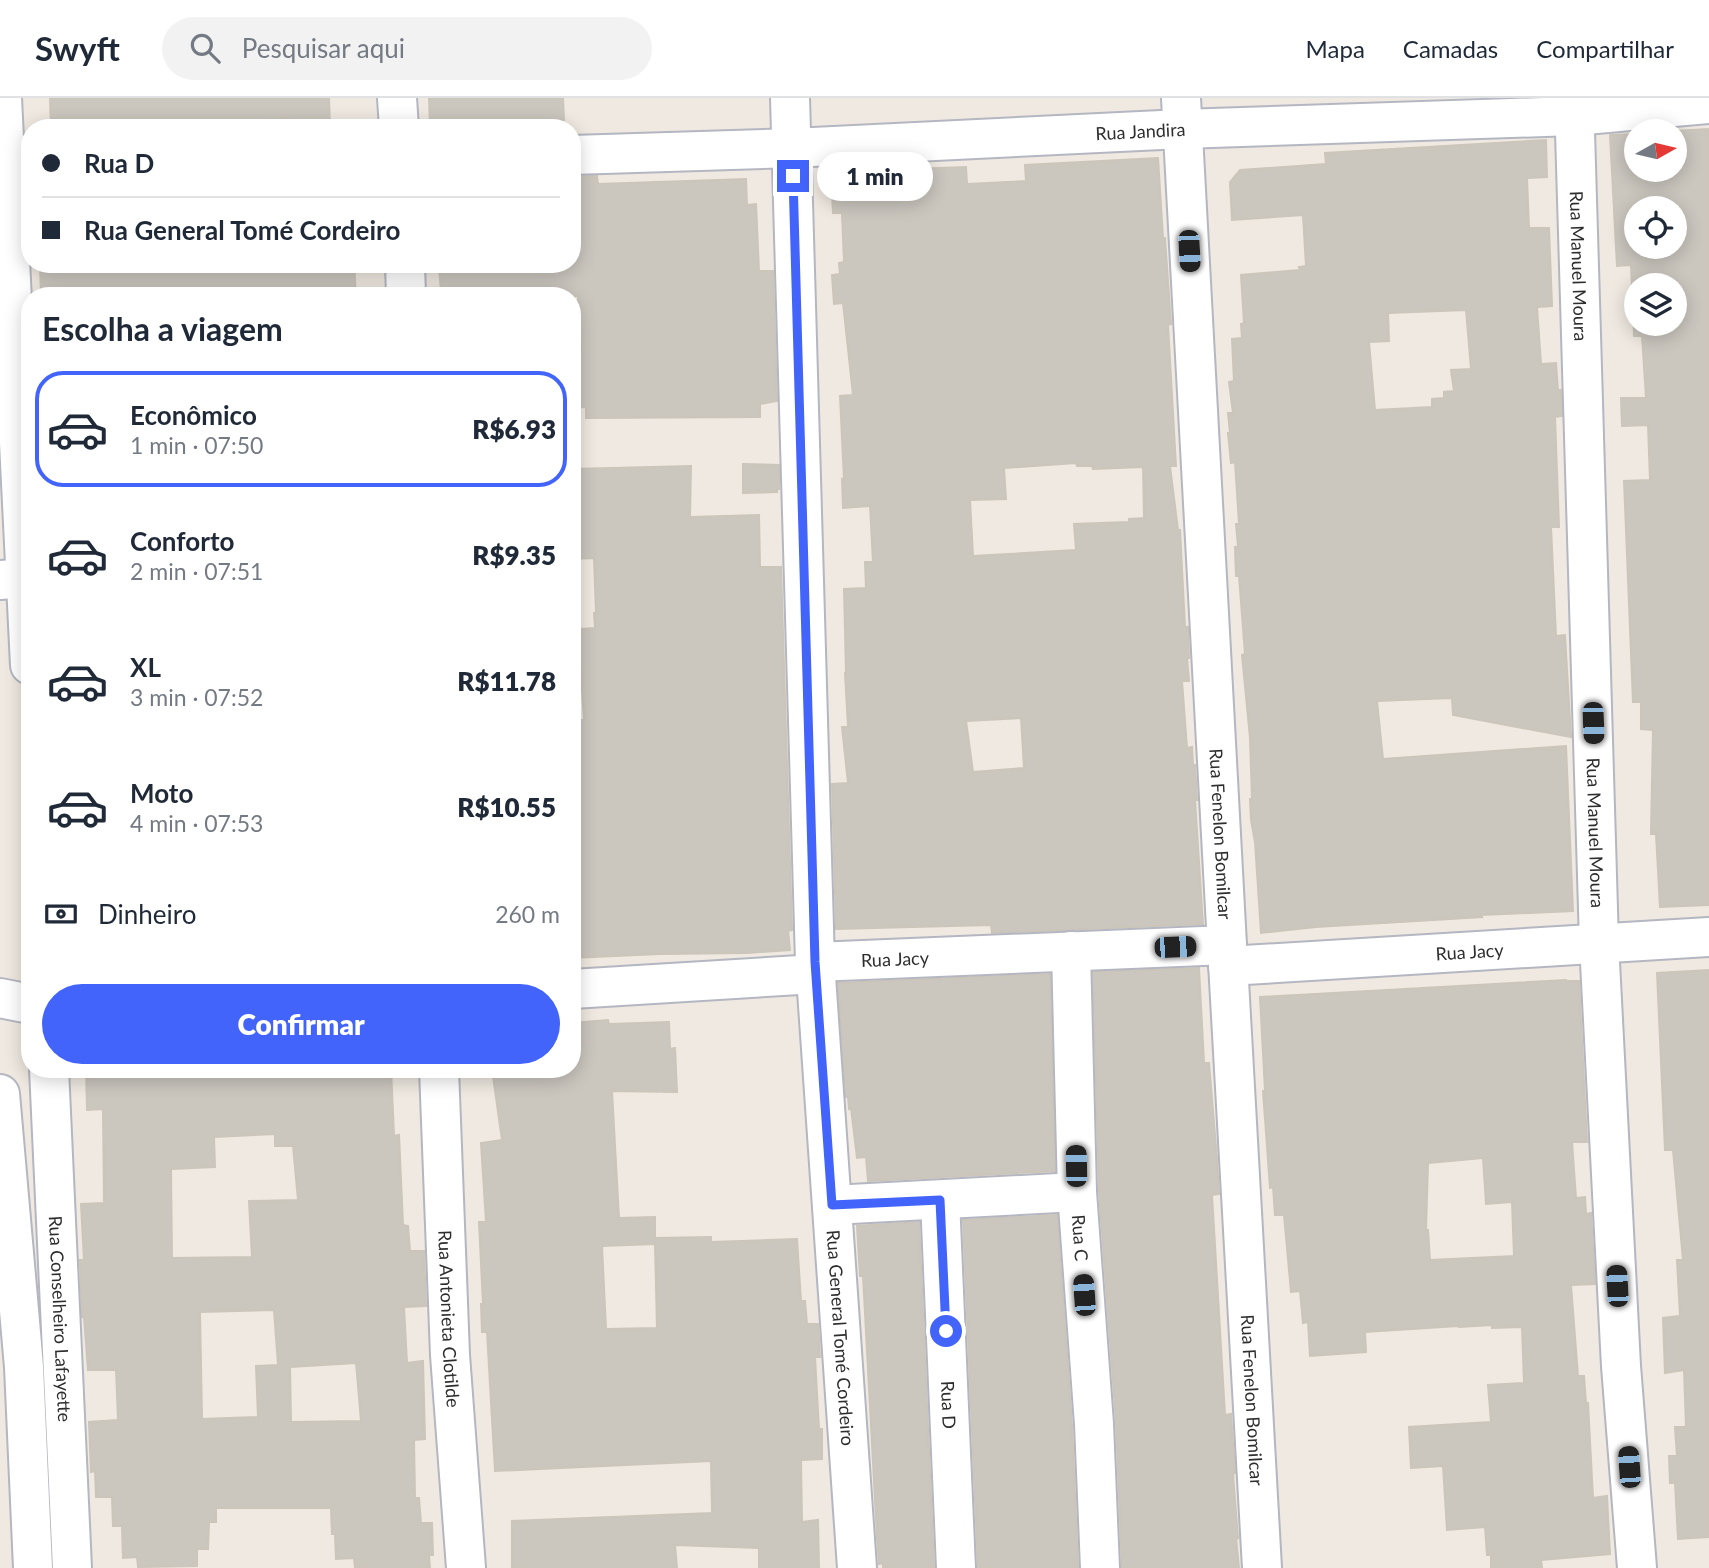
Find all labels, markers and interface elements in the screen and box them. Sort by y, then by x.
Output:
search box [162,17,652,80]
text: Swyft [35,28,120,68]
icon: search [186,29,224,67]
text: Pesquisar aqui [242,32,405,64]
text: Mapa [1306,34,1365,63]
text: Camadas [1403,34,1498,63]
text: Compartilhar [1536,34,1674,63]
street label: Rua Jandira [1095,118,1186,144]
north arrow [1624,119,1687,182]
map controls [1624,119,1687,336]
text: Rua D [84,147,154,179]
callout: 1 min [818,152,933,200]
route end [777,160,809,192]
text: 1 min [846,162,904,190]
street label: Rua Manuel Moura [1566,190,1592,341]
button: locate [1624,196,1687,259]
text: Rua General Tomé Cordeiro [84,214,400,246]
car [1178,229,1201,273]
button: layers [1624,273,1687,336]
text: Escolha a viagem [42,309,283,348]
icon: car [46,398,109,461]
text: Econômico [130,399,257,431]
text: R$6.93 [472,413,556,445]
text: 1 min · 07:50 [130,431,263,459]
icon: car [46,524,109,587]
text: Conforto [130,525,234,557]
text: R$9.35 [472,539,556,571]
text: 2 min · 07:51 [130,557,263,585]
icon: car [46,650,109,713]
text: XL [130,651,161,683]
text: R$11.78 [457,665,556,697]
text: 3 min · 07:52 [130,683,263,711]
car [1582,702,1605,744]
street label: Rua Fenelon Bomilcar [1205,748,1237,921]
street label: Rua Manuel Moura [1583,757,1609,908]
icon: car [46,776,109,839]
text: Moto [130,777,193,809]
text: R$10.55 [457,791,556,823]
text: 4 min · 07:53 [130,809,263,837]
icon: cash [42,895,80,933]
text: Dinheiro [98,898,196,930]
text: 260 m [495,900,560,928]
car [1154,936,1197,958]
street label: Rua Jacy [1435,938,1505,964]
street label: Rua Jacy [860,946,930,971]
button: Confirmar [42,984,560,1064]
car [1066,1145,1087,1187]
street label: Rua C [1068,1214,1093,1262]
street label: Rua Conselheiro Lafayette [45,1215,76,1422]
street label: Rua General Tomé Cordeiro [823,1229,860,1447]
street label: Rua Antonieta Clotilde [434,1230,465,1408]
car [1606,1264,1629,1308]
car [1073,1273,1096,1317]
street label: Rua Fenelon Bomilcar [1237,1314,1268,1487]
route start [930,1315,962,1347]
street label: Rua D [937,1380,961,1429]
car [1618,1445,1641,1489]

